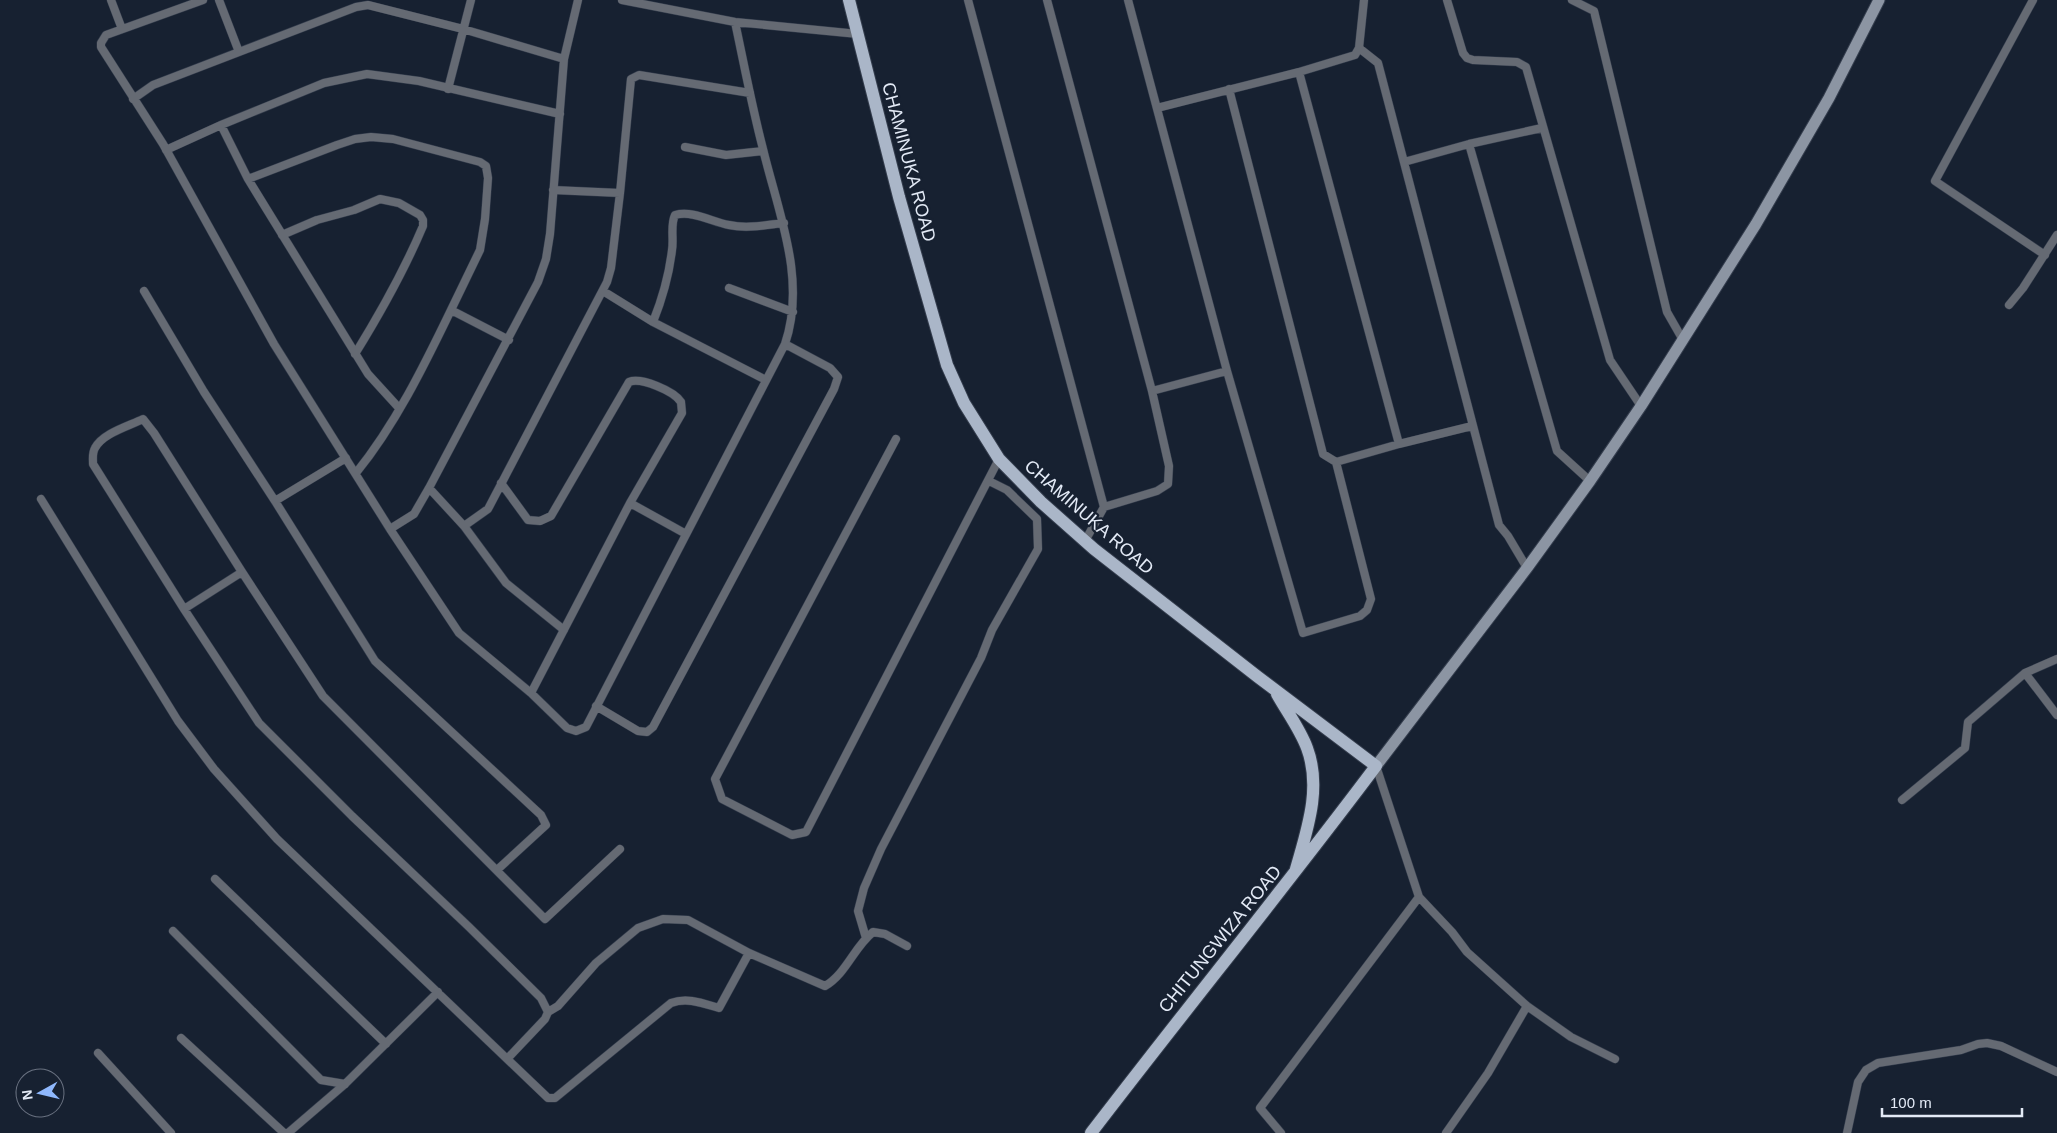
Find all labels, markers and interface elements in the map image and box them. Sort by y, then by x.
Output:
street label: CHAMINUKA ROAD [878,80,940,244]
street label: CHAMINUKA ROAD [1021,456,1157,578]
street label: CHITUNGWIZA ROAD [1155,862,1285,1016]
north arrow [15,1068,65,1118]
scale bar [1882,1086,2022,1118]
text: N [18,1089,36,1101]
text: 100 m [1890,1094,1932,1111]

